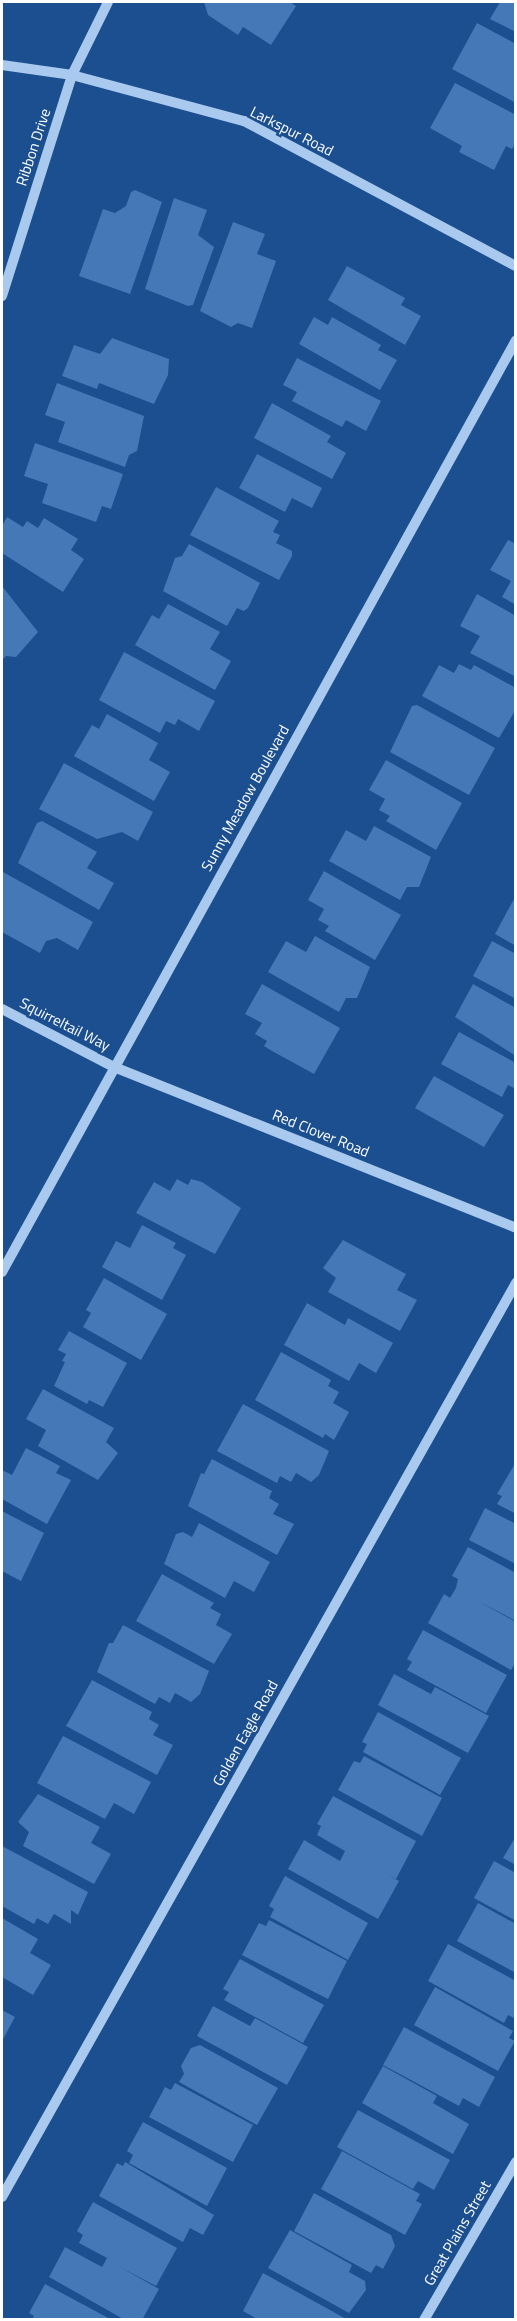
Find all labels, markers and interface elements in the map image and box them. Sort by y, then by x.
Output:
street label: Larkspur Road [247,102,337,160]
street label: Ribbon Drive [12,106,54,188]
street label: Sunny Meadow Boulevard [197,722,293,874]
street label: Squirreltail Way [17,993,113,1055]
street label: Red Clover Road [270,1105,372,1161]
street label: Golden Eagle Road [209,1677,281,1789]
street label: Great Plains Street [420,2177,494,2289]

